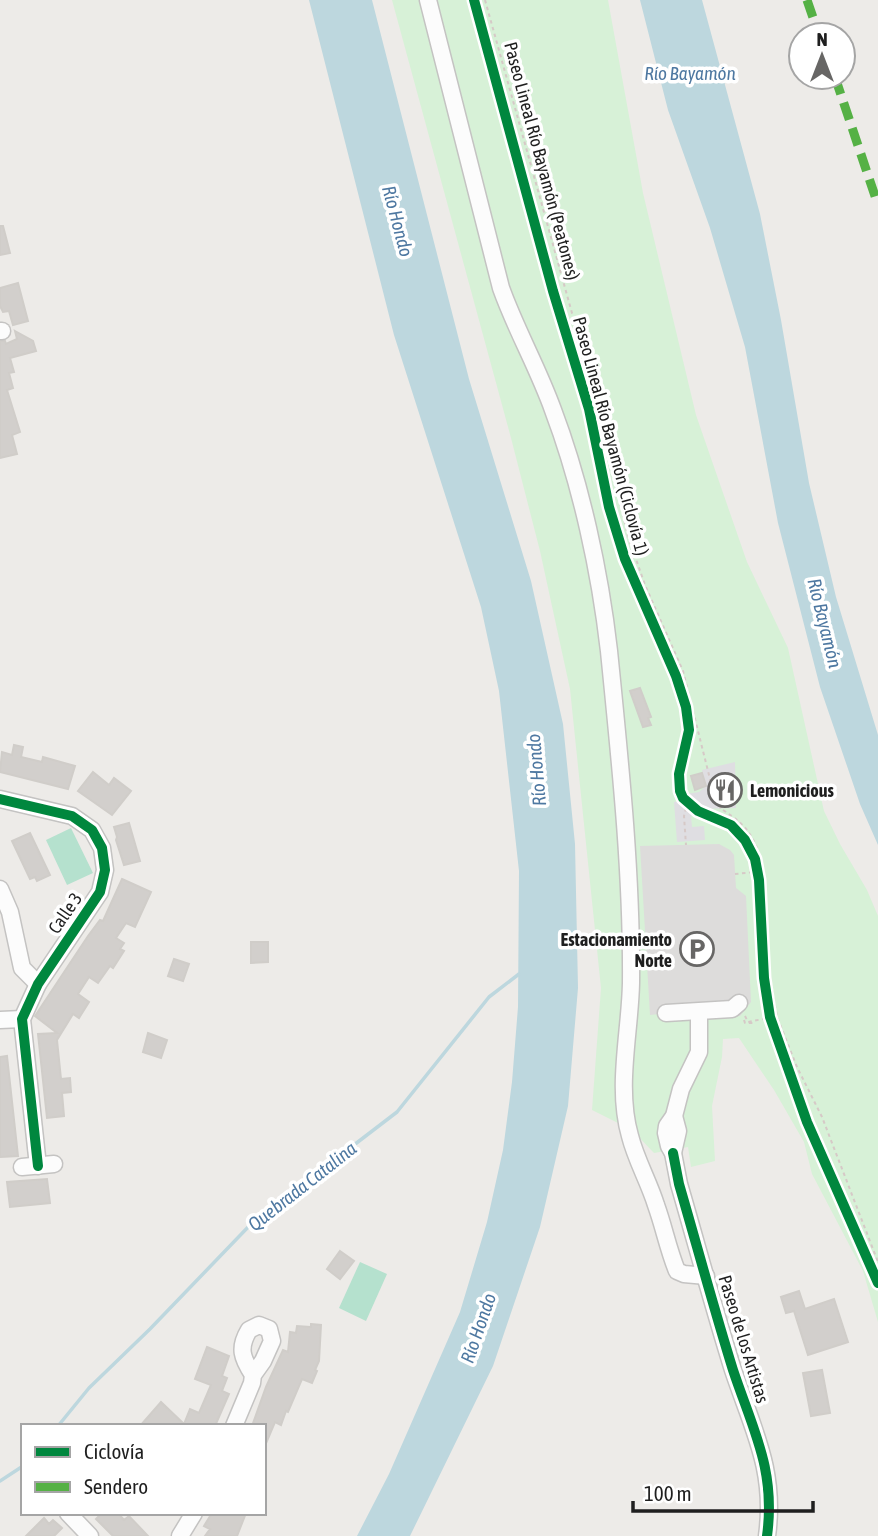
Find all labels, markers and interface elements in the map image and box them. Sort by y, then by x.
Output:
north arrow [787,21,857,91]
text: N [816,28,828,50]
street label: Paseo Lineal Río Bayamón (Peatones) [500,40,584,282]
water label: Río Bayamón [644,62,736,84]
water label: Río Hondo [378,183,418,259]
street label: Paseo Lineal Río Bayamón (Ciclovía 1) [569,314,653,558]
water label: Río Bayamón [803,576,847,670]
water label: Río Hondo [522,733,550,807]
restaurant icon: Lemonicious [706,771,744,809]
place label: Lemonicious [750,780,834,801]
street label: Calle 3 [44,889,86,937]
place label: Estacionamiento Norte [561,929,672,971]
parking icon: Estacionamiento Norte [678,930,716,968]
water label: Quebrada Catalina [244,1137,361,1235]
street label: Paseo de los Artistas [715,1272,773,1406]
water label: Río Hondo [456,1290,500,1366]
legend [21,1424,266,1515]
text: Ciclovía [84,1439,144,1463]
scale bar [633,1470,813,1514]
text: Sendero [84,1474,148,1498]
text: 100 m [644,1481,692,1505]

